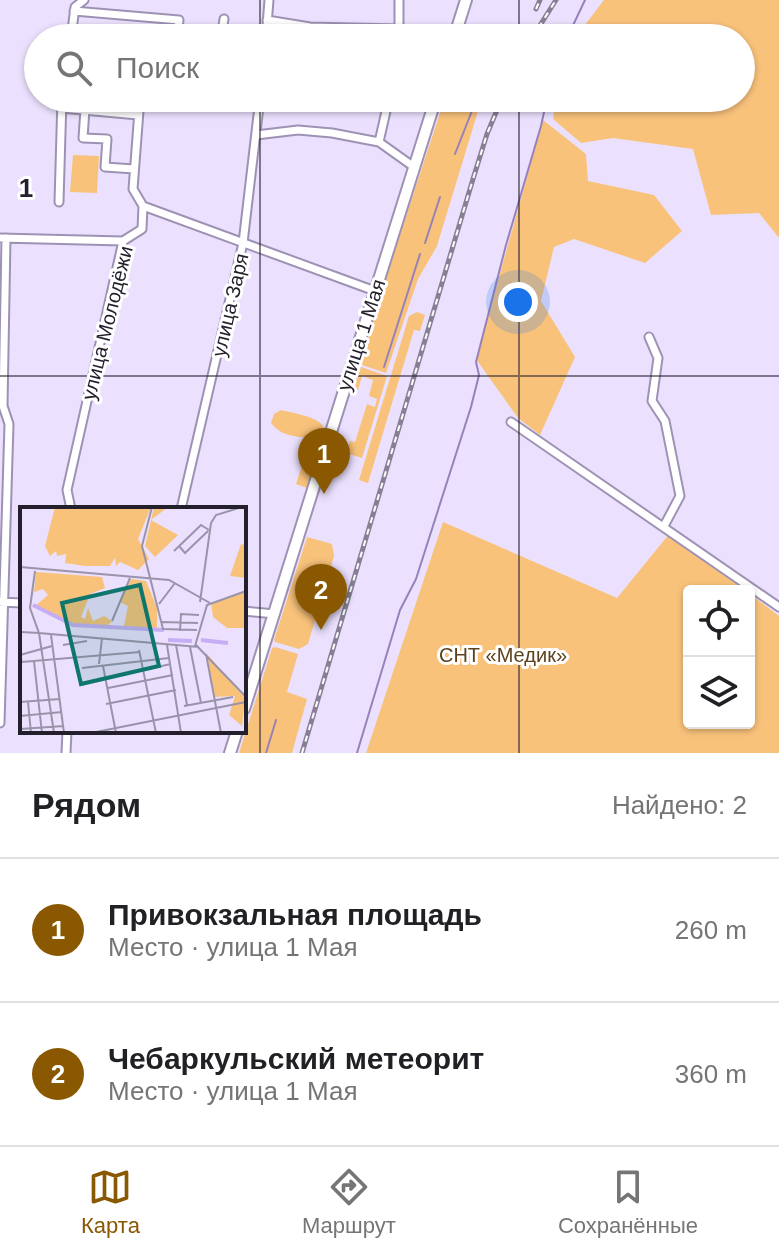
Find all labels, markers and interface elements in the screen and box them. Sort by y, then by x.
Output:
search box [24,24,755,112]
icon: search [52,46,96,90]
text: Поиск [116,51,199,84]
text: 1 [19,173,33,203]
street label: улица Молодёжи [77,244,137,402]
street label: улица Заря [207,251,253,359]
street label: улица 1 Мая [333,276,389,394]
your location [498,282,538,322]
pin: 1 [298,428,350,494]
inset map [20,507,246,733]
pin: 2 [295,564,347,630]
map controls [683,585,755,729]
button: locate [683,585,755,657]
park label: СНТ «Медик» [439,644,567,666]
button: layers [683,657,755,729]
text: Рядом [32,786,141,824]
text: Найдено: 2 [612,790,747,820]
text: Привокзальная площадь [108,898,482,931]
text: 1 [51,915,65,945]
text: 260 m [675,915,747,945]
text: Место · улица 1 Мая [108,932,357,962]
text: Чебаркульский метеорит [108,1042,484,1075]
text: 2 [51,1059,65,1089]
text: 360 m [675,1059,747,1089]
text: Место · улица 1 Мая [108,1076,357,1106]
tab: Карта [81,1165,140,1239]
tab: Маршрут [302,1165,396,1239]
tab: Сохранённые [558,1165,698,1239]

